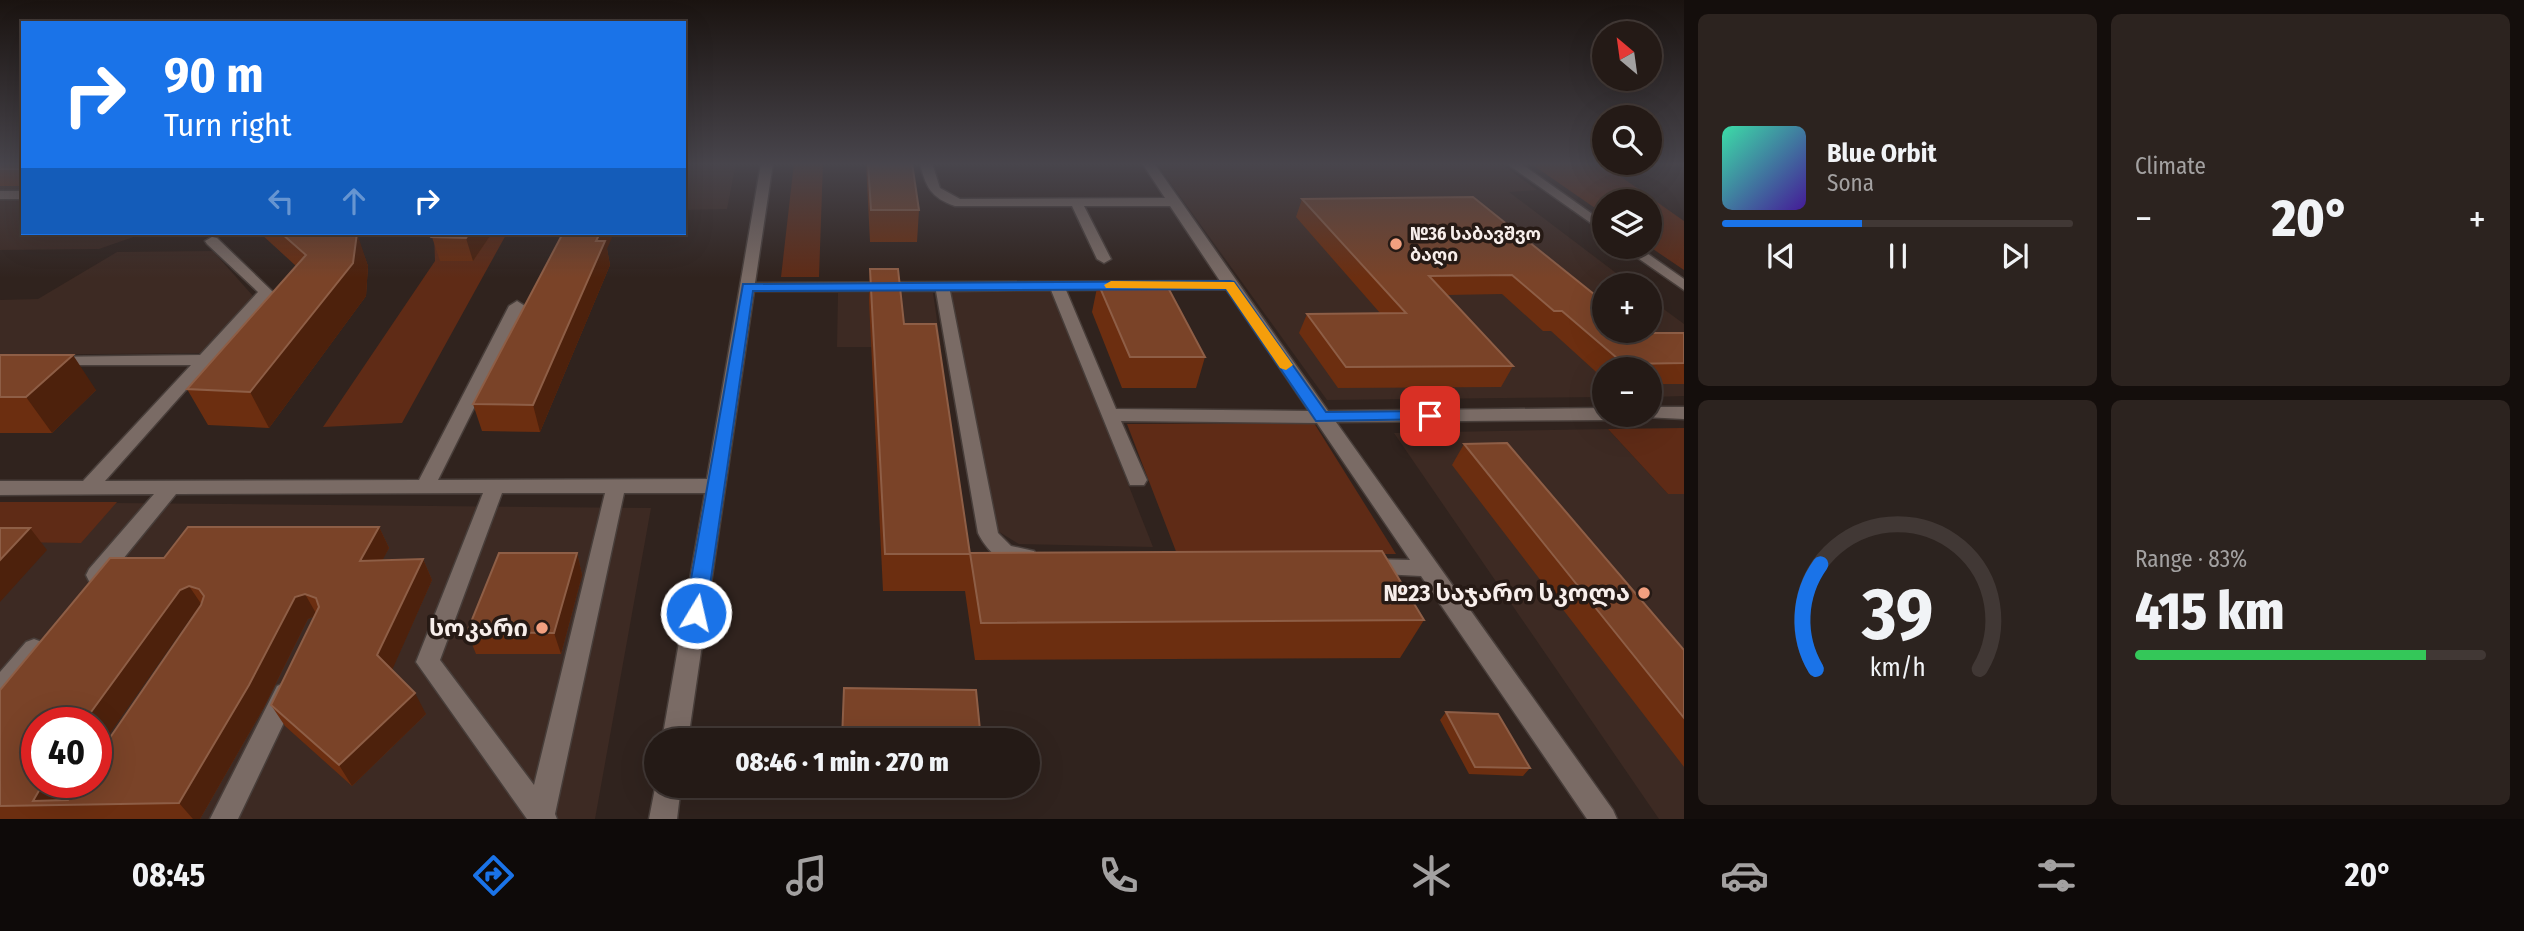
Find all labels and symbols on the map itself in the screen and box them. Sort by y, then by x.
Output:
north arrow [1592,21,1662,91]
place label: №36 საბავშვო ბაღი [1410,223,1541,266]
marker: №36 საბავშვო ბაღი [1388,236,1404,252]
pin [1400,386,1460,446]
position arrow [659,576,733,650]
place label: №23 საჯარო სკოლა [1384,579,1630,607]
marker: №23 საჯარო სკოლა [1636,585,1652,601]
place label: სოკარი [429,614,528,642]
marker: სოკარი [534,620,550,636]
speed limit sign: 40 [21,707,112,798]

